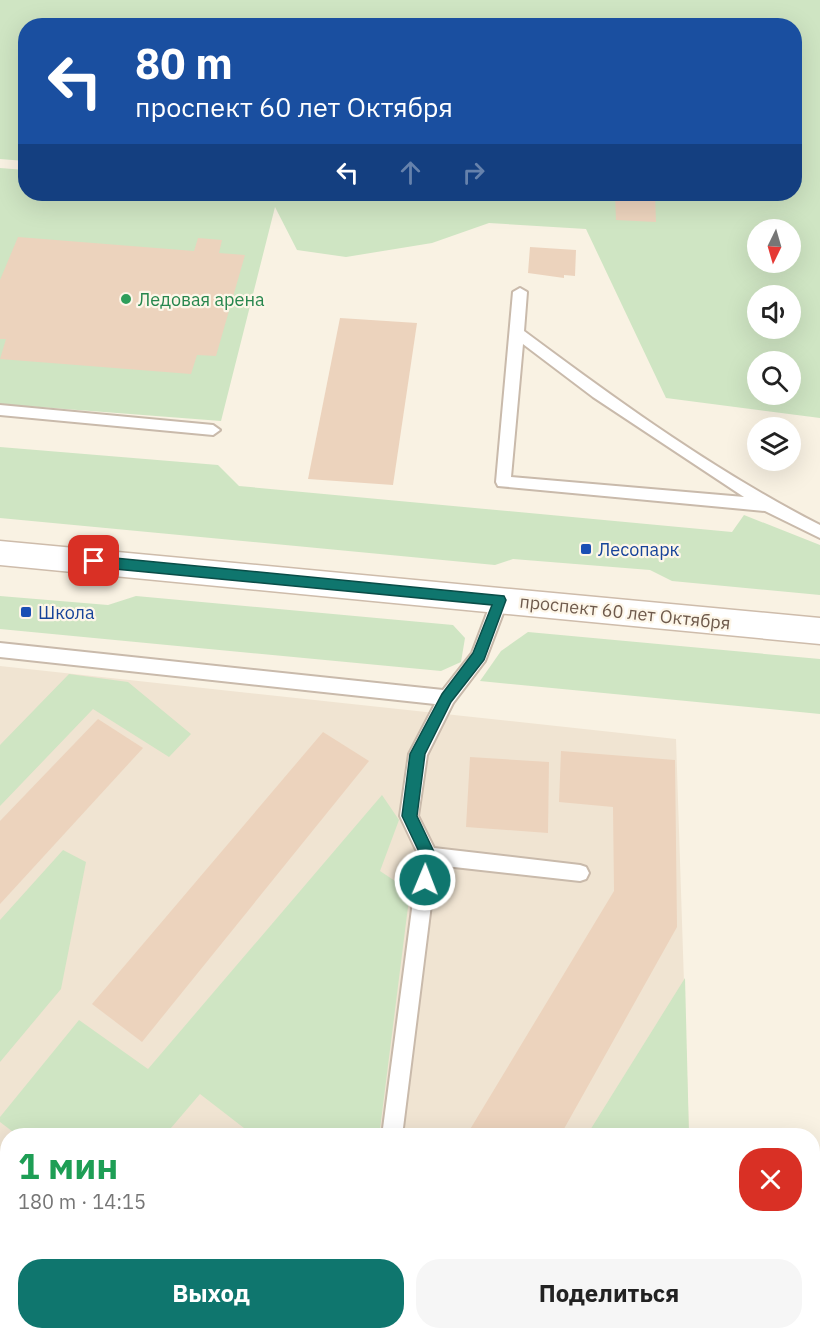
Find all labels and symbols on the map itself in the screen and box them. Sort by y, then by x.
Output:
north arrow [747,219,801,273]
place label: Ледовая арена [138,288,265,311]
marker: Ледовая арена [119,292,133,306]
pin [68,535,119,586]
place label: Лесопарк [598,538,680,561]
marker: Лесопарк [579,542,593,556]
street label: проспект 60 лет Октября [518,589,732,635]
place label: Школа [38,601,95,624]
marker: Школа [19,605,33,619]
position arrow [393,848,457,912]

